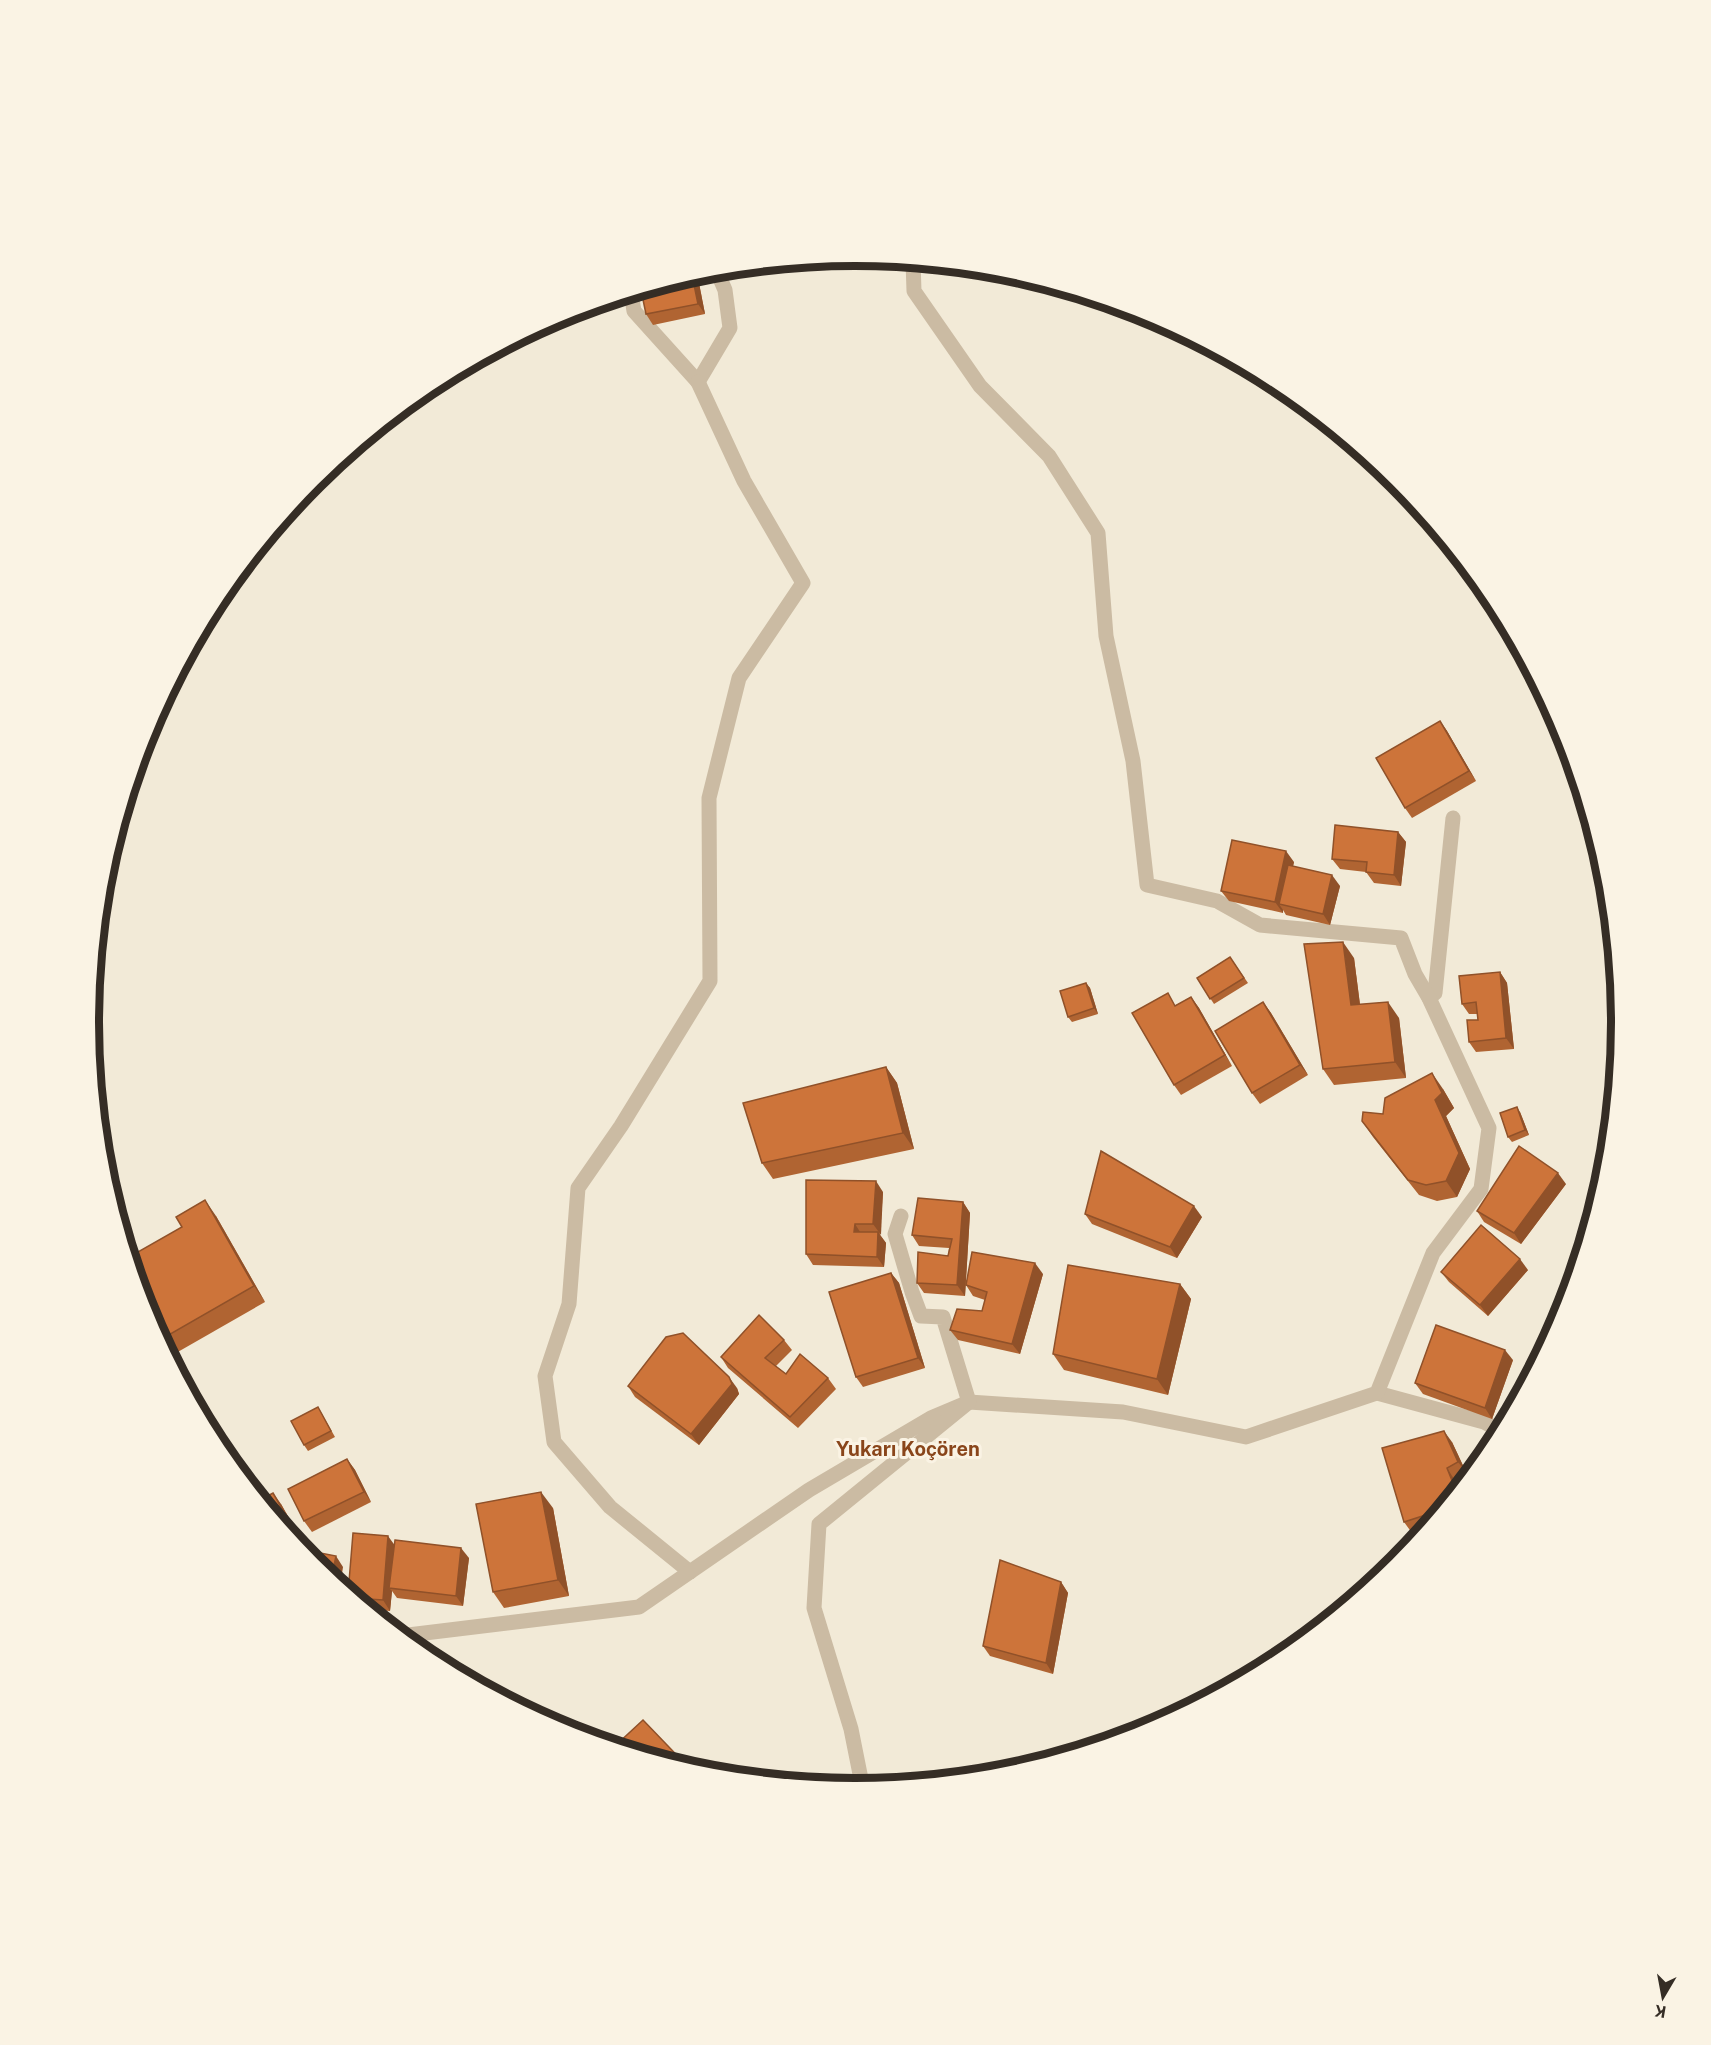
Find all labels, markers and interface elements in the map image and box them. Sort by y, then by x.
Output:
district label: Yukarı Koçören [836,1437,980,1461]
north arrow [1633,1967,1693,2027]
text: K [1653,2001,1668,2022]

